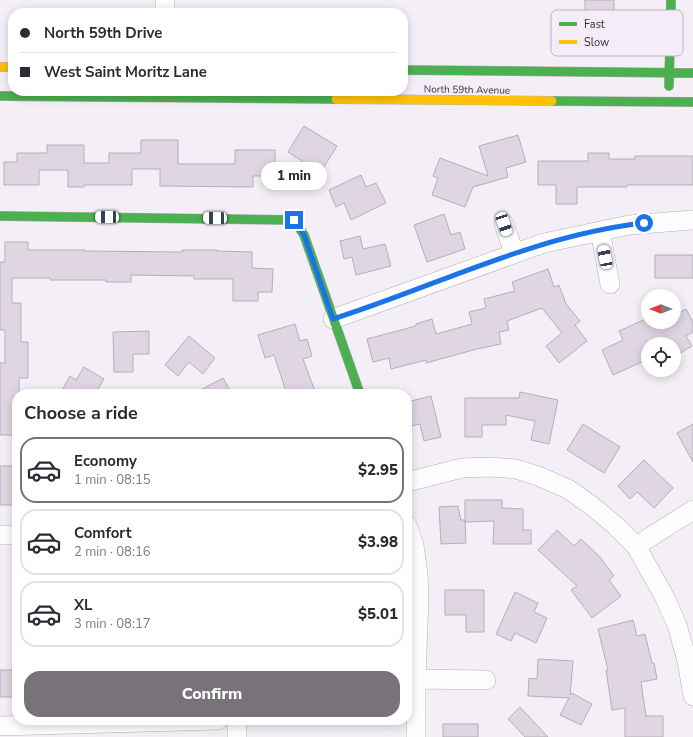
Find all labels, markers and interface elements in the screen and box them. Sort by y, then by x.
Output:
legend [551,10,683,56]
text: Fast [584,17,605,32]
text: North 59th Drive [44,23,162,43]
text: Slow [584,35,609,50]
text: West Saint Moritz Lane [44,62,207,82]
street label: North 59th Avenue [424,82,510,98]
callout: 1 min [261,162,327,190]
text: 1 min [277,167,311,185]
car [95,211,119,223]
route end [285,211,303,229]
car [494,211,514,237]
car [203,212,227,224]
route start [635,214,653,232]
car [597,244,613,270]
north arrow [641,289,681,329]
map controls [641,289,681,377]
button: locate [641,337,681,377]
text: Choose a ride [24,401,138,425]
text: Economy [74,451,137,471]
icon: car [26,452,62,488]
text: $2.95 [358,460,398,480]
text: 1 min · 08:15 [74,471,150,489]
text: Comfort [74,523,131,543]
icon: car [26,524,62,560]
text: $3.98 [358,532,398,552]
text: 2 min · 08:16 [74,543,150,561]
text: XL [74,595,93,615]
icon: car [26,596,62,632]
text: $5.01 [358,604,398,624]
text: 3 min · 08:17 [74,615,150,633]
button: Confirm [24,671,400,717]

